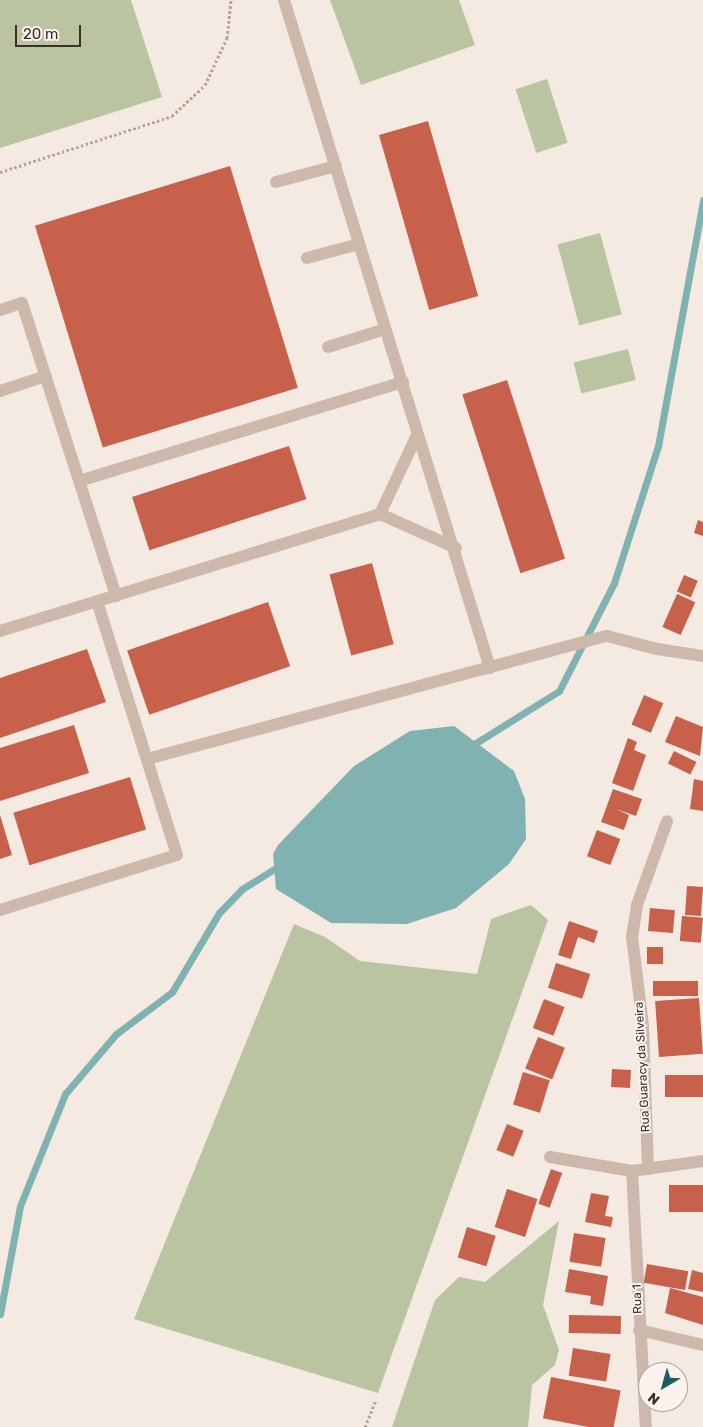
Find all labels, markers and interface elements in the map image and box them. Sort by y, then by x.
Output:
scale bar [18,15,84,47]
text: 20 m [23,25,58,43]
street label: Rua Guaracy da Silveira [632,1001,654,1133]
street label: Rua 1 [630,1284,646,1314]
north arrow [638,1362,688,1412]
text: N [645,1389,663,1408]

